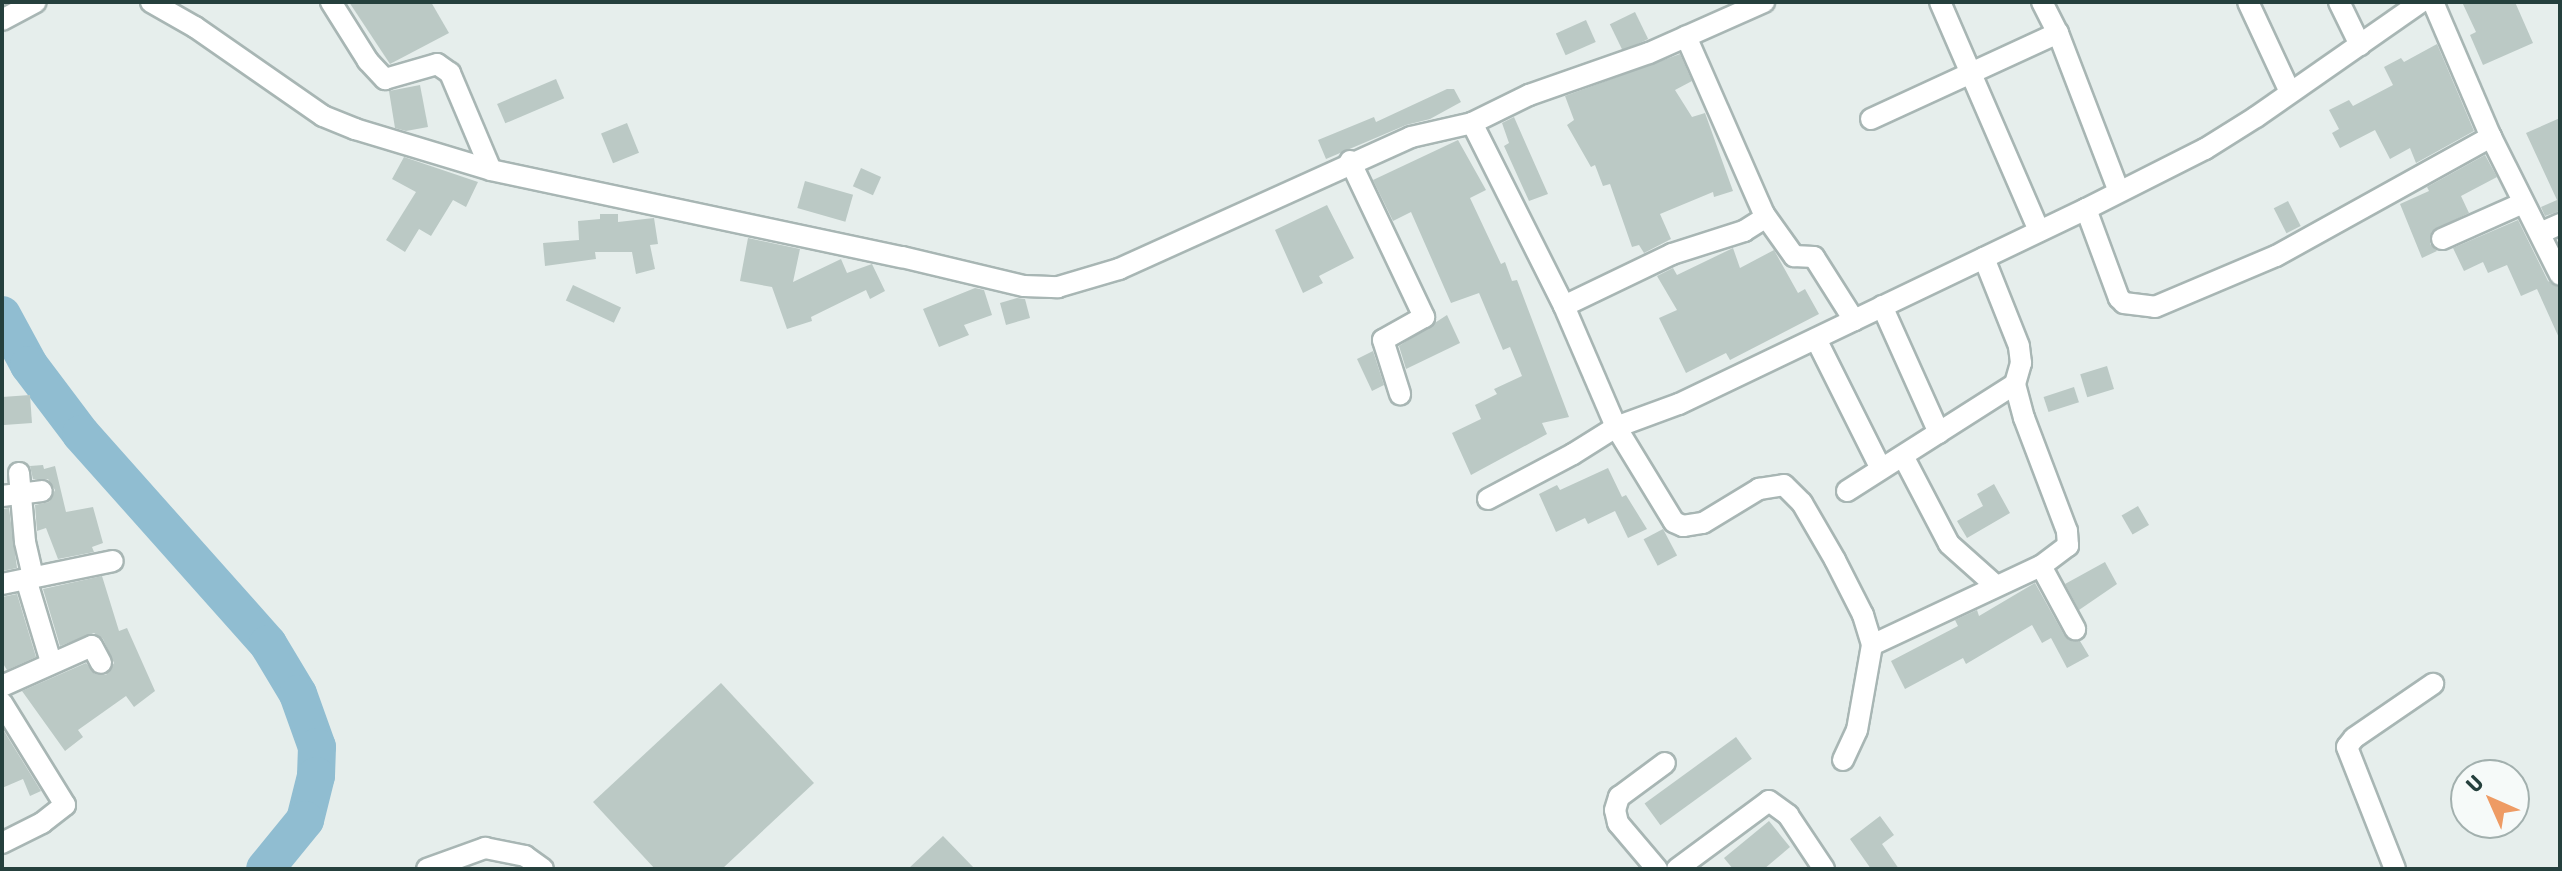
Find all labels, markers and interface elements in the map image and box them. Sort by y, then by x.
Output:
north arrow [2450,759,2530,839]
text: U [2461,770,2488,797]

